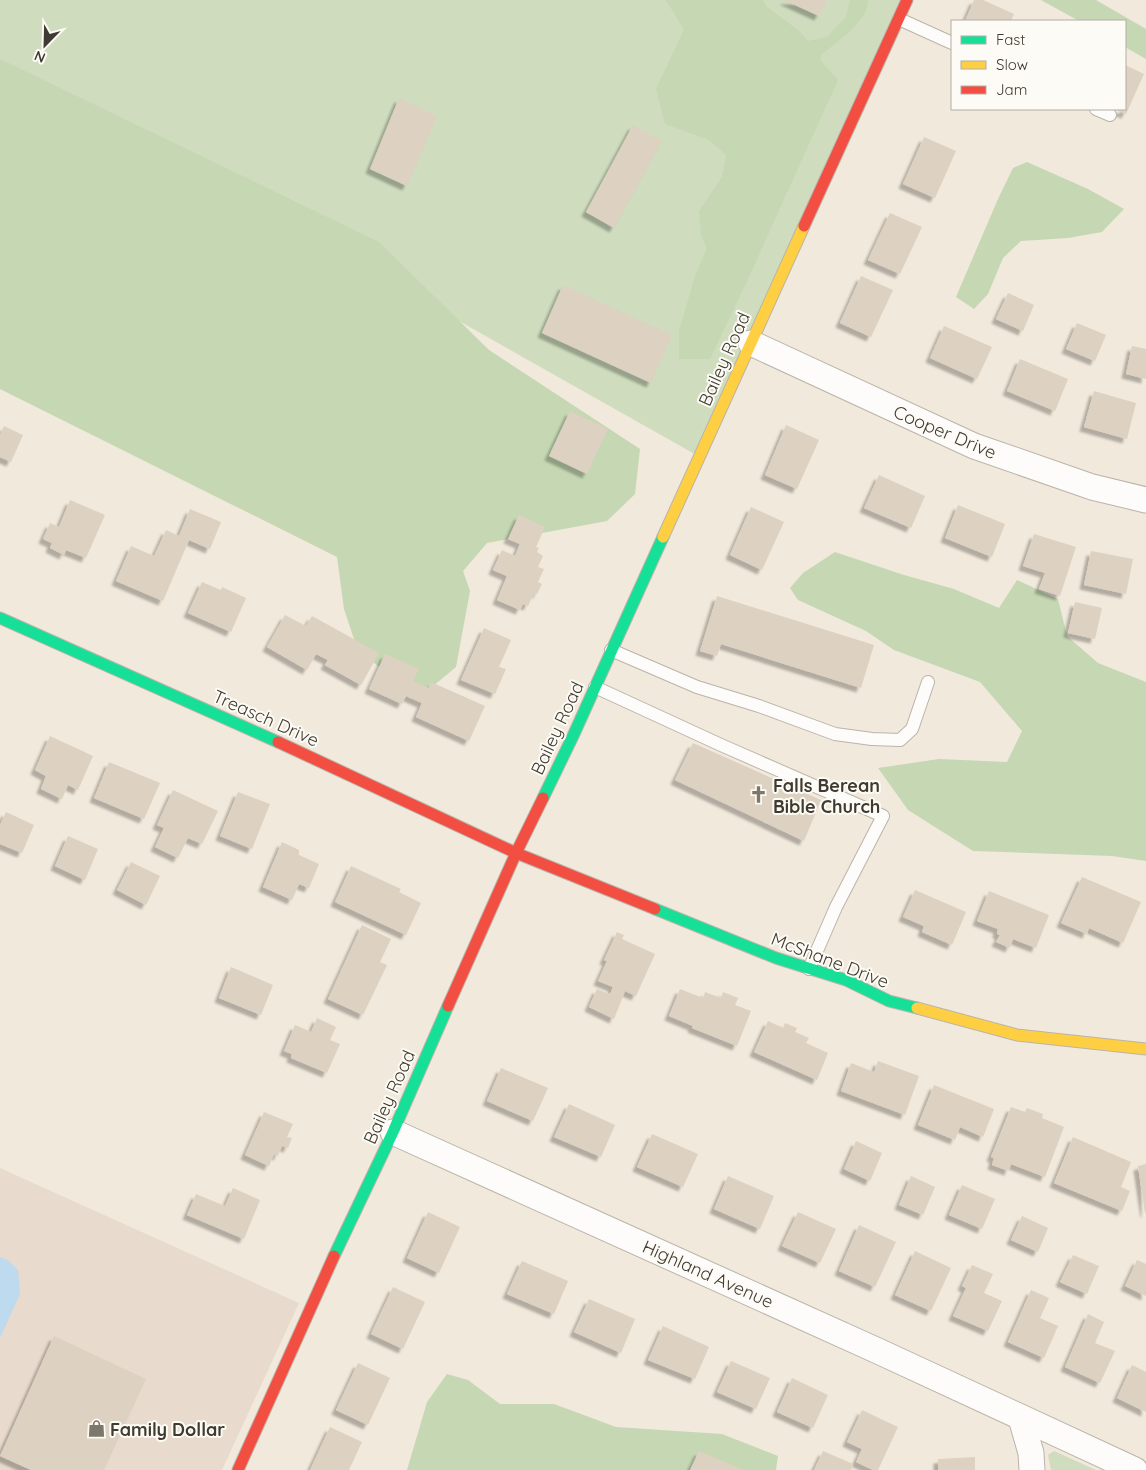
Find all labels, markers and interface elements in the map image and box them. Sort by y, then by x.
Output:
north arrow [20,20,70,70]
legend [951,20,1126,110]
text: Fast [996,30,1025,49]
text: N [32,47,48,67]
text: Slow [996,55,1028,74]
text: Jam [996,80,1027,99]
street label: Bailey Road [693,308,755,410]
street label: Cooper Drive [890,400,1000,464]
street label: Bailey Road [525,678,589,778]
street label: Treasch Drive [209,684,323,752]
place label: Falls Berean Bible Church [773,774,880,818]
church icon: Falls Berean Bible Church [749,785,769,805]
street label: McShane Drive [768,927,892,993]
street label: Bailey Road [358,1046,420,1148]
street label: Highland Avenue [639,1235,777,1313]
place label: Family Dollar [110,1418,225,1441]
shop icon: Family Dollar [86,1419,106,1439]

